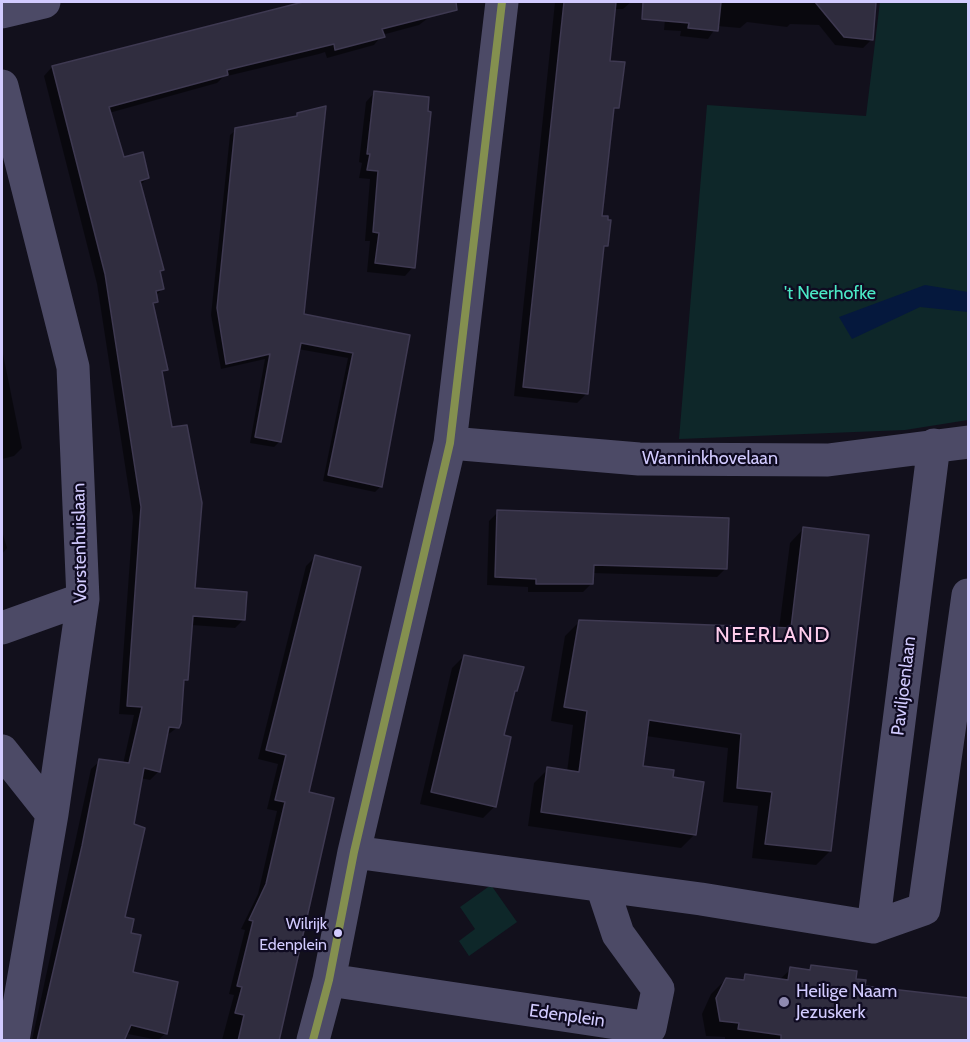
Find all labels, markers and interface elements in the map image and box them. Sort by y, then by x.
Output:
park label: 't Neerhofke [784,283,876,305]
street label: Wanninkhovelaan [642,448,778,470]
street label: Vorstenhuislaan [68,483,92,603]
district label: NEERLAND [715,623,831,649]
street label: Paviljoenlaan [887,635,921,737]
place label: Wilrijk Edenplein [259,914,327,952]
marker: Wilrijk Edenplein [332,927,344,939]
place label: Heilige Naam Jezuskerk [796,981,897,1024]
marker: Heilige Naam Jezuskerk [777,995,791,1009]
street label: Edenplein [528,1000,606,1032]

